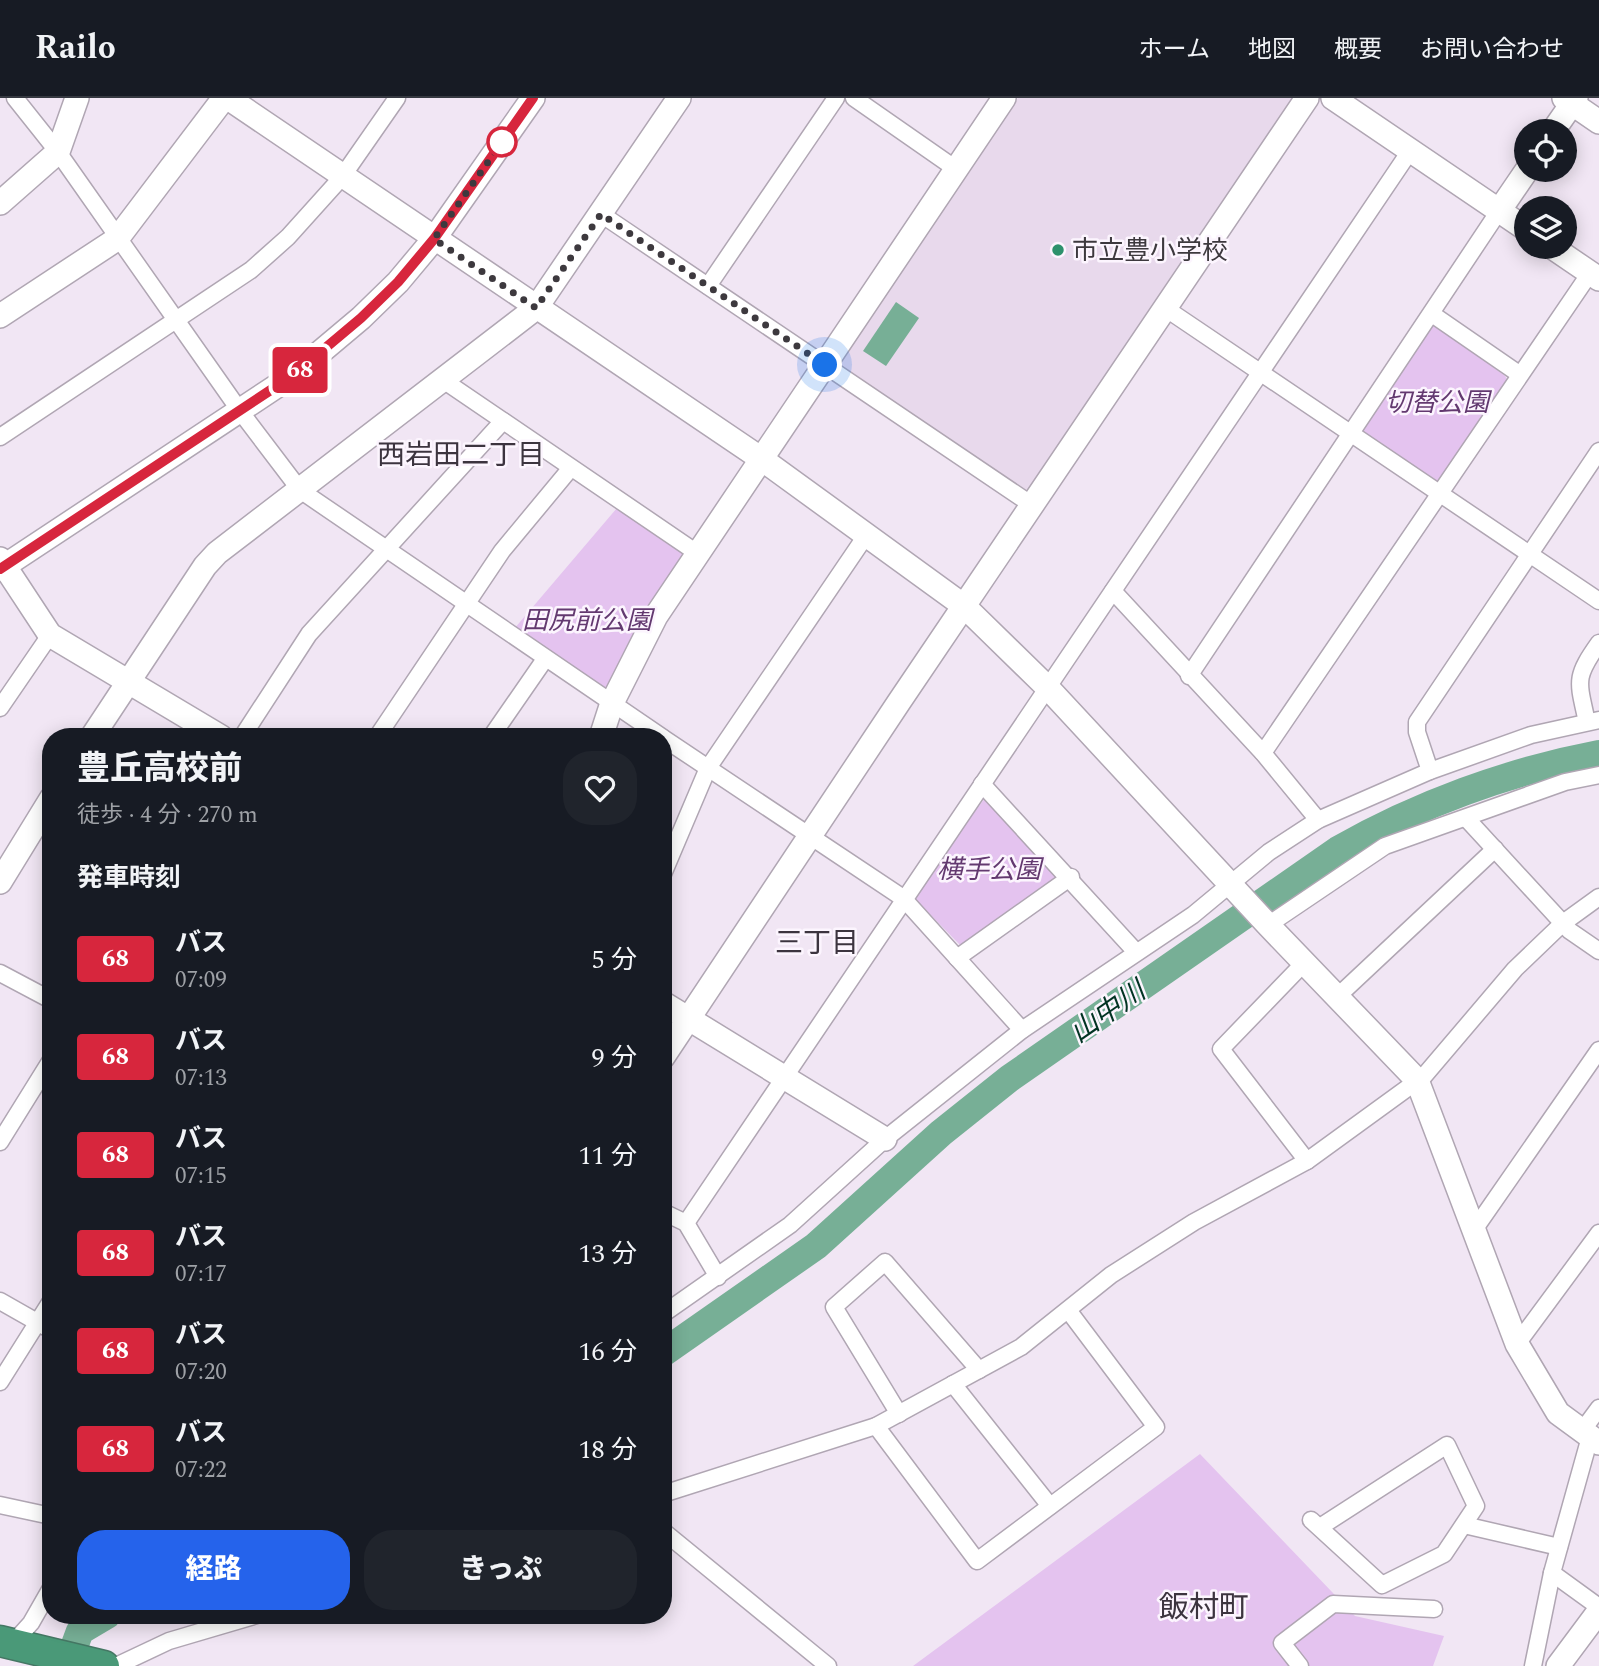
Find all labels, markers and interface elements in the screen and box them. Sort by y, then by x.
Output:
text: Railo [35,23,116,73]
text: ホーム [1139,32,1210,68]
text: 地図 [1248,32,1296,68]
text: 概要 [1334,32,1382,68]
text: お問い合わせ [1420,32,1564,68]
map controls [1514,119,1577,259]
button: locate [1514,119,1577,182]
unlabelled marker [487,127,517,157]
button: layers [1514,196,1577,259]
place label: 市立豊小学校 [1072,231,1228,271]
marker: 市立豊小学校 [1050,242,1066,258]
line badge: 68 [268,347,332,393]
your location [807,347,842,382]
text: 68 [287,352,313,388]
park label: 切替公園 [1385,383,1493,423]
district label: 西岩田二丁目 [377,434,545,477]
park label: 田尻前公園 [522,601,656,641]
text: 豊丘高校前 [77,744,242,794]
button: heart [563,751,637,825]
text: 徒歩 · 4 分 · 270 m [77,798,258,833]
park label: 横手公園 [937,850,1045,890]
text: 発車時刻 [77,858,181,898]
district label: 三丁目 [775,922,859,965]
text: バス [175,923,227,963]
text: 5 分 [591,940,637,980]
text: 68 [102,941,129,977]
text: 07:09 [175,963,227,998]
water label: 山中川 [1061,969,1157,1054]
text: バス [175,1021,227,1061]
text: 9 分 [591,1038,637,1078]
text: 68 [102,1039,129,1075]
text: 07:13 [175,1061,227,1096]
text: バス [175,1119,227,1159]
text: 11 分 [578,1136,637,1176]
text: 68 [102,1137,129,1173]
text: 07:15 [175,1159,227,1194]
text: バス [175,1217,227,1257]
text: 13 分 [578,1234,637,1274]
text: 68 [102,1235,129,1271]
text: 07:17 [175,1257,227,1292]
text: バス [175,1315,227,1355]
text: 16 分 [578,1332,637,1372]
text: 68 [102,1333,129,1369]
text: 07:20 [175,1355,227,1390]
text: バス [175,1413,227,1453]
text: 18 分 [578,1430,637,1470]
text: 68 [102,1431,129,1467]
text: 07:22 [175,1453,227,1488]
button: 経路 [77,1530,350,1610]
button: きっぷ [364,1530,637,1610]
district label: 飯村町 [1159,1585,1249,1631]

